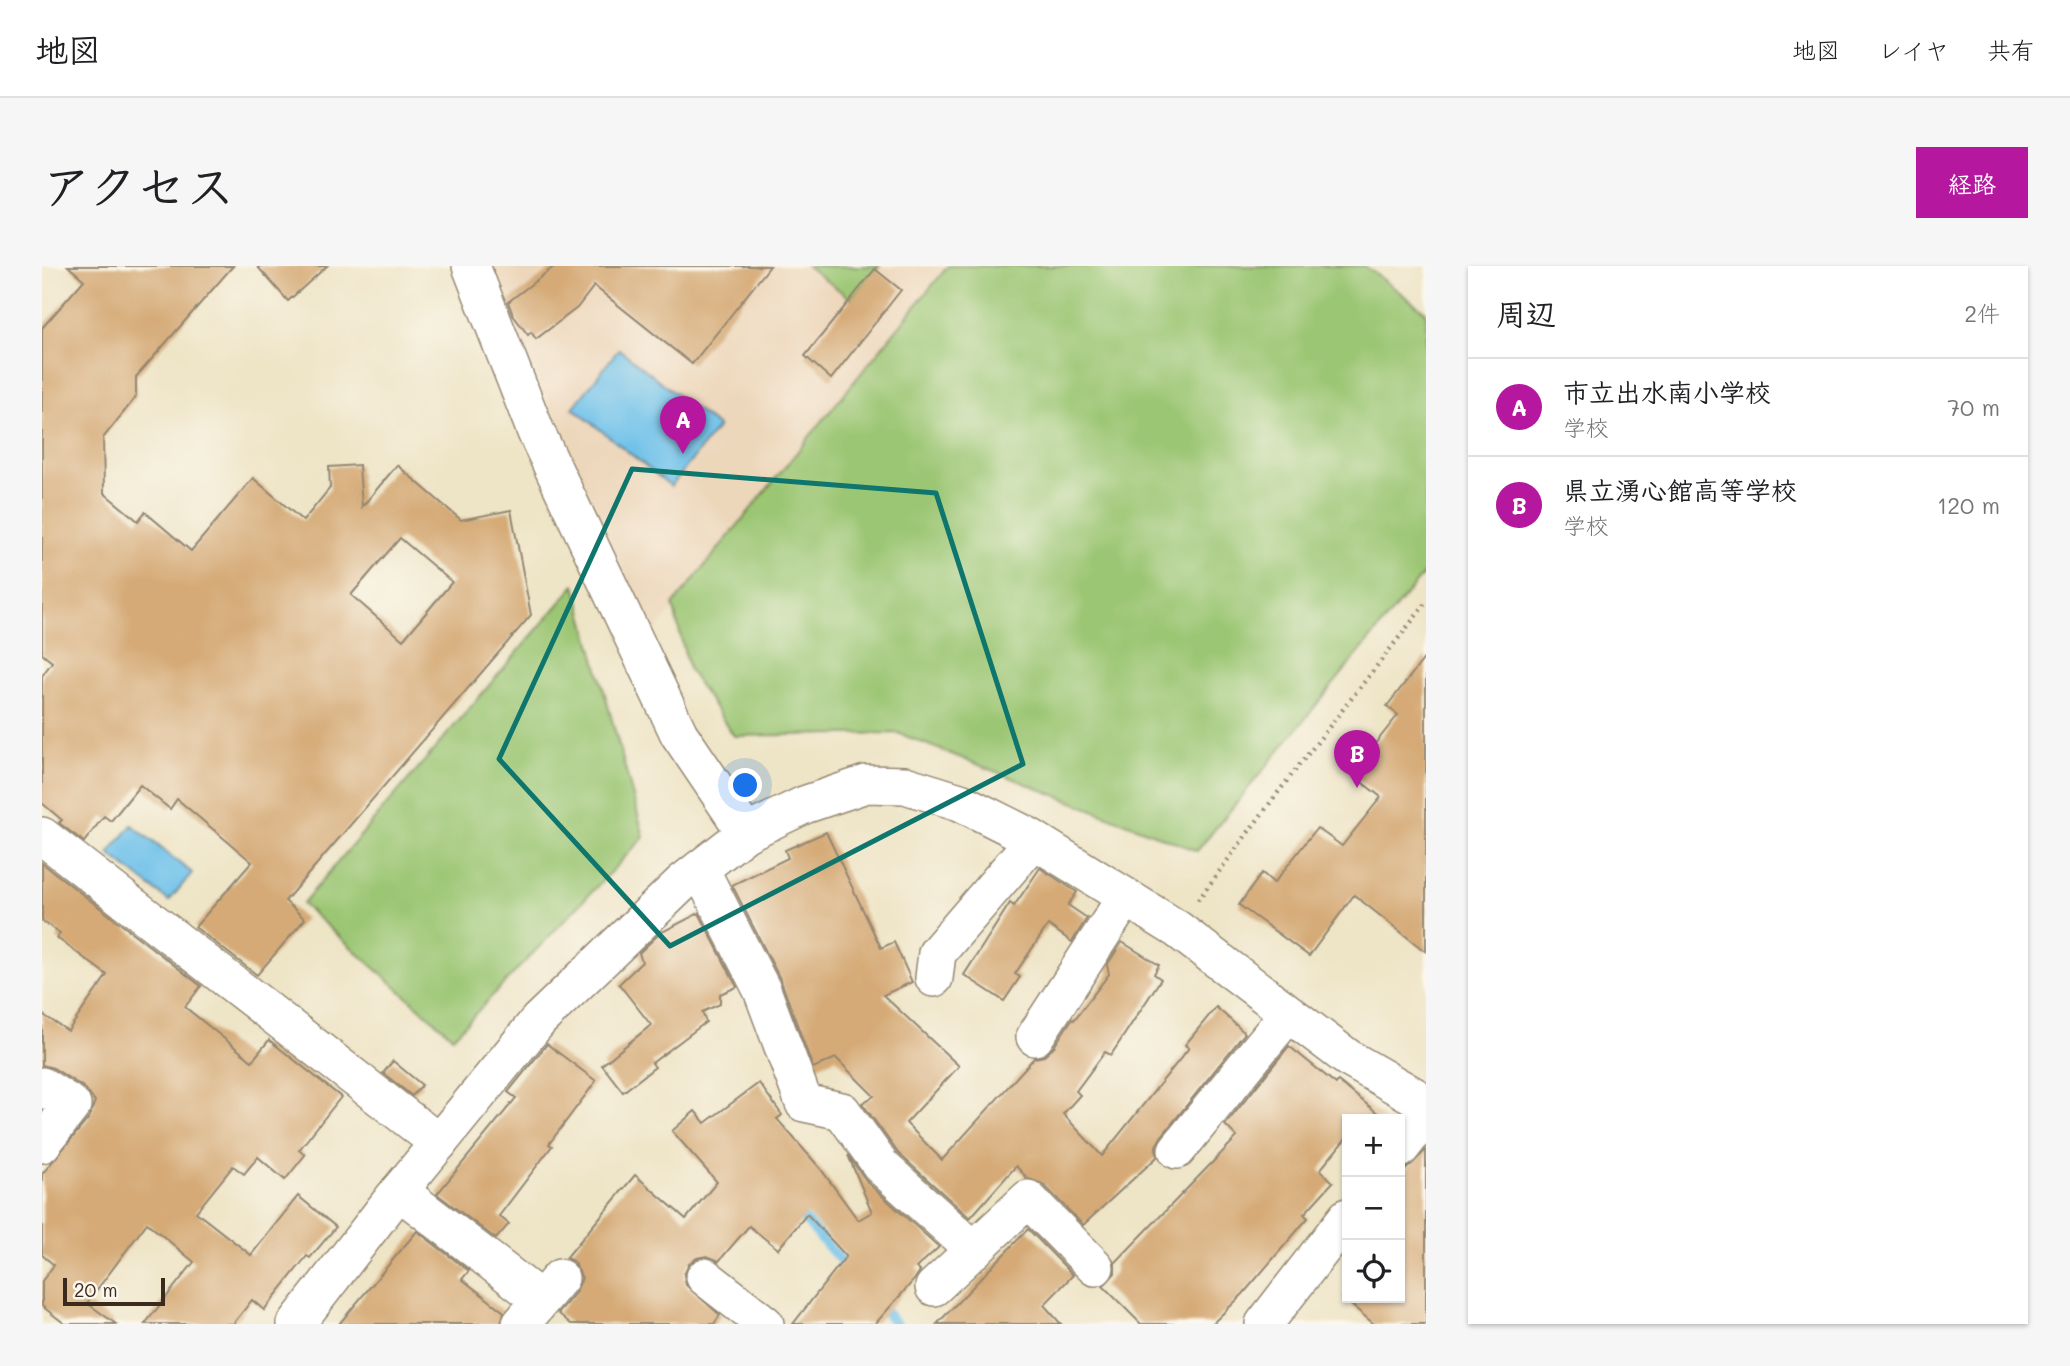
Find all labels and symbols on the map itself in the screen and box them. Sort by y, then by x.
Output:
pin: A [660,396,706,454]
pin: B [1334,730,1380,788]
your location [728,768,762,802]
scale bar [63,1275,164,1307]

